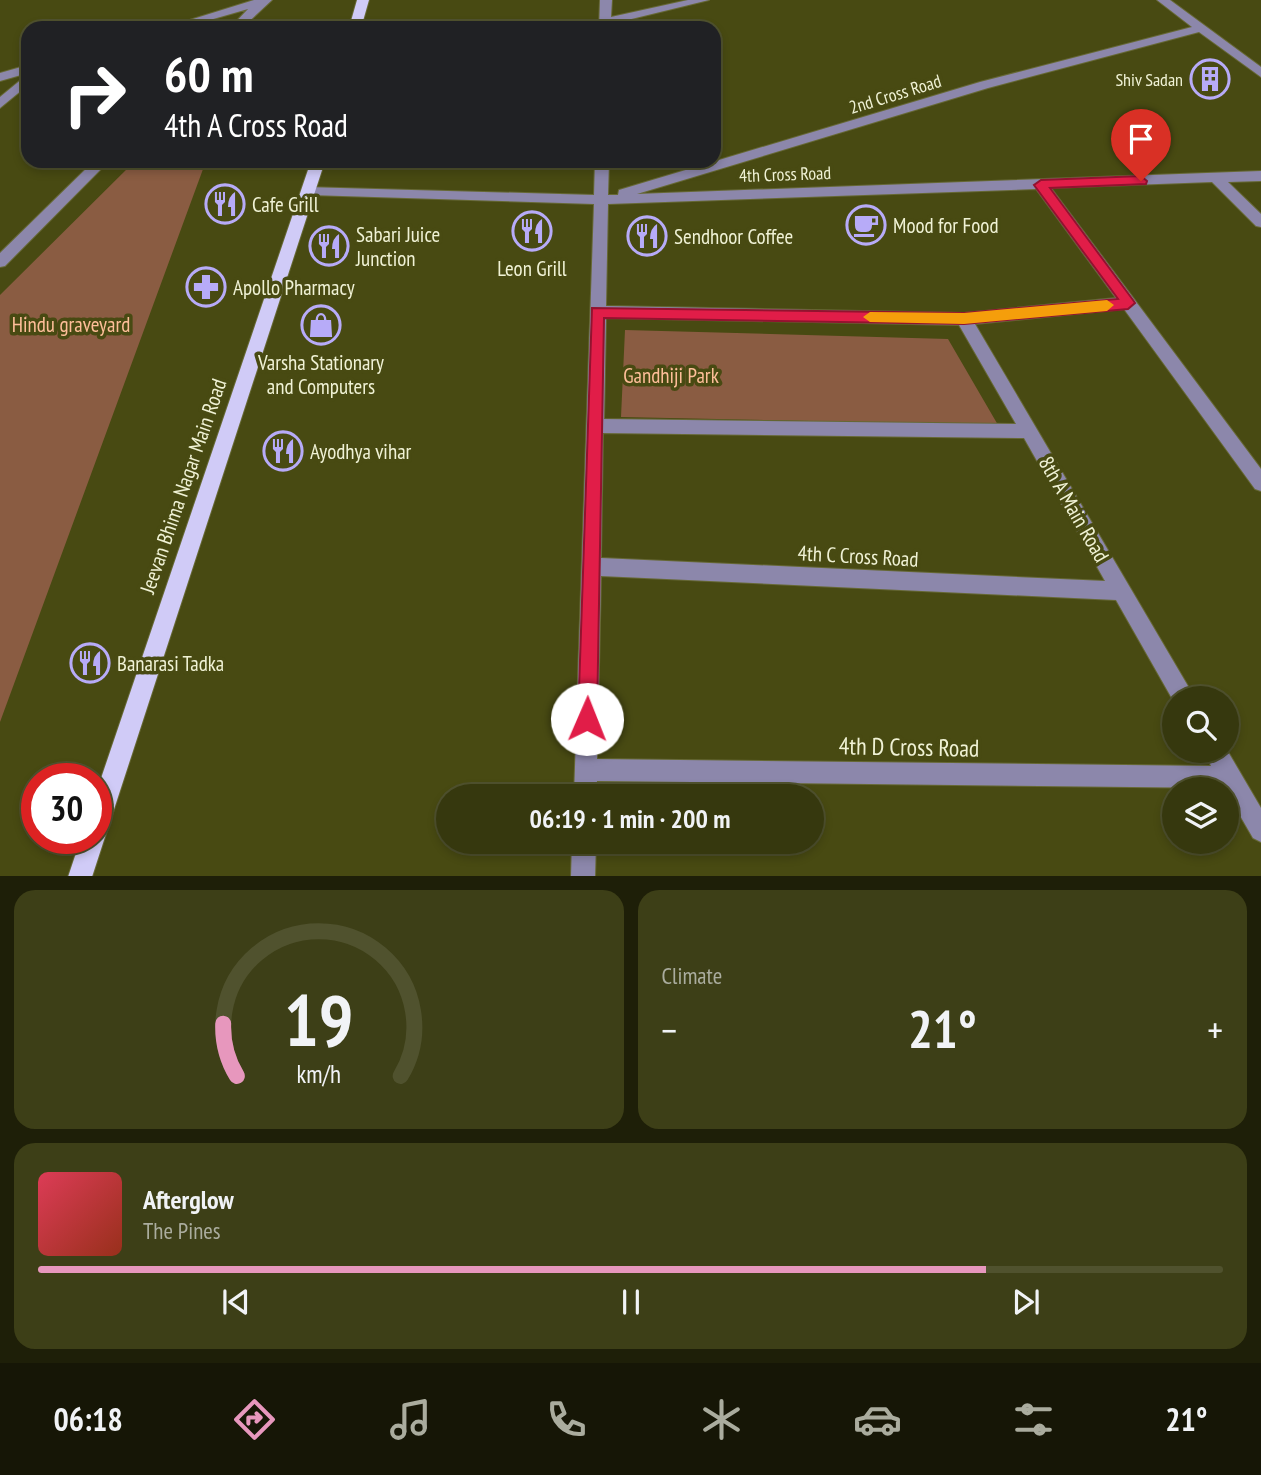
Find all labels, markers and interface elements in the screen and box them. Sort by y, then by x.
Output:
text: 60 m [164,42,253,106]
icon: right [49,49,140,140]
building icon: Shiv Sadan [1189,58,1231,100]
place label: Shiv Sadan [1115,68,1183,91]
street label: 2nd Cross Road [846,69,944,119]
text: 4th A Cross Road [164,104,348,146]
pin [1111,109,1171,181]
icon: arrive [1122,120,1160,158]
street label: 4th Cross Road [739,161,831,187]
restaurant icon: Cafe Grill [204,183,246,225]
place label: Cafe Grill [252,191,319,218]
cafe icon: Mood for Food [845,204,887,246]
restaurant icon: Leon Grill [511,210,553,252]
place label: Mood for Food [893,212,998,239]
restaurant icon: Sendhoor Coffee [626,215,668,257]
place label: Sabari Juice Junction [355,221,440,272]
place label: Sendhoor Coffee [674,223,793,250]
restaurant icon: Sabari Juice Junction [308,225,350,267]
place label: Leon Grill [497,255,567,282]
pharmacy icon: Apollo Pharmacy [185,266,227,308]
place label: Apollo Pharmacy [233,274,355,301]
shop icon: Varsha Stationary and Computers [300,304,342,346]
park label: Hindu graveyard [12,311,130,338]
place label: Varsha Stationary and Computers [257,349,384,400]
park label: Gandhiji Park [623,362,719,389]
street label: Jeevan Bhima Nagar Main Road [133,375,232,598]
restaurant icon: Ayodhya vihar [262,430,304,472]
place label: Ayodhya vihar [310,438,412,465]
street label: 8th A Main Road [1033,451,1115,567]
street label: 4th C Cross Road [797,539,919,573]
restaurant icon: Banarasi Tadka [69,642,111,684]
place label: Banarasi Tadka [117,650,224,677]
position arrow [550,682,624,756]
map controls [1162,686,1239,854]
button: search [1162,686,1239,763]
street label: 4th D Cross Road [838,730,980,764]
speed limit sign: 30 [21,763,112,854]
button: layers [1162,777,1239,854]
text: 06:19 · 1 min · 200 m [530,802,730,835]
text: Climate [662,961,722,990]
text: 19 [284,972,354,1066]
text: 21° [908,995,977,1062]
text: − [662,1005,677,1054]
text: + [1207,1005,1223,1054]
text: km/h [297,1057,341,1089]
text: Afterglow [143,1183,234,1216]
text: The Pines [143,1216,221,1245]
icon: previous [217,1283,255,1321]
icon: pause [612,1283,650,1321]
icon: next [1007,1283,1045,1321]
icon: directions [230,1395,279,1444]
icon: music [386,1395,435,1444]
icon: phone [542,1395,591,1444]
icon: climate [697,1395,746,1444]
icon: car [853,1395,902,1444]
icon: filters [1009,1395,1058,1444]
text: 06:18 [53,1398,123,1440]
text: 21° [1165,1398,1208,1440]

